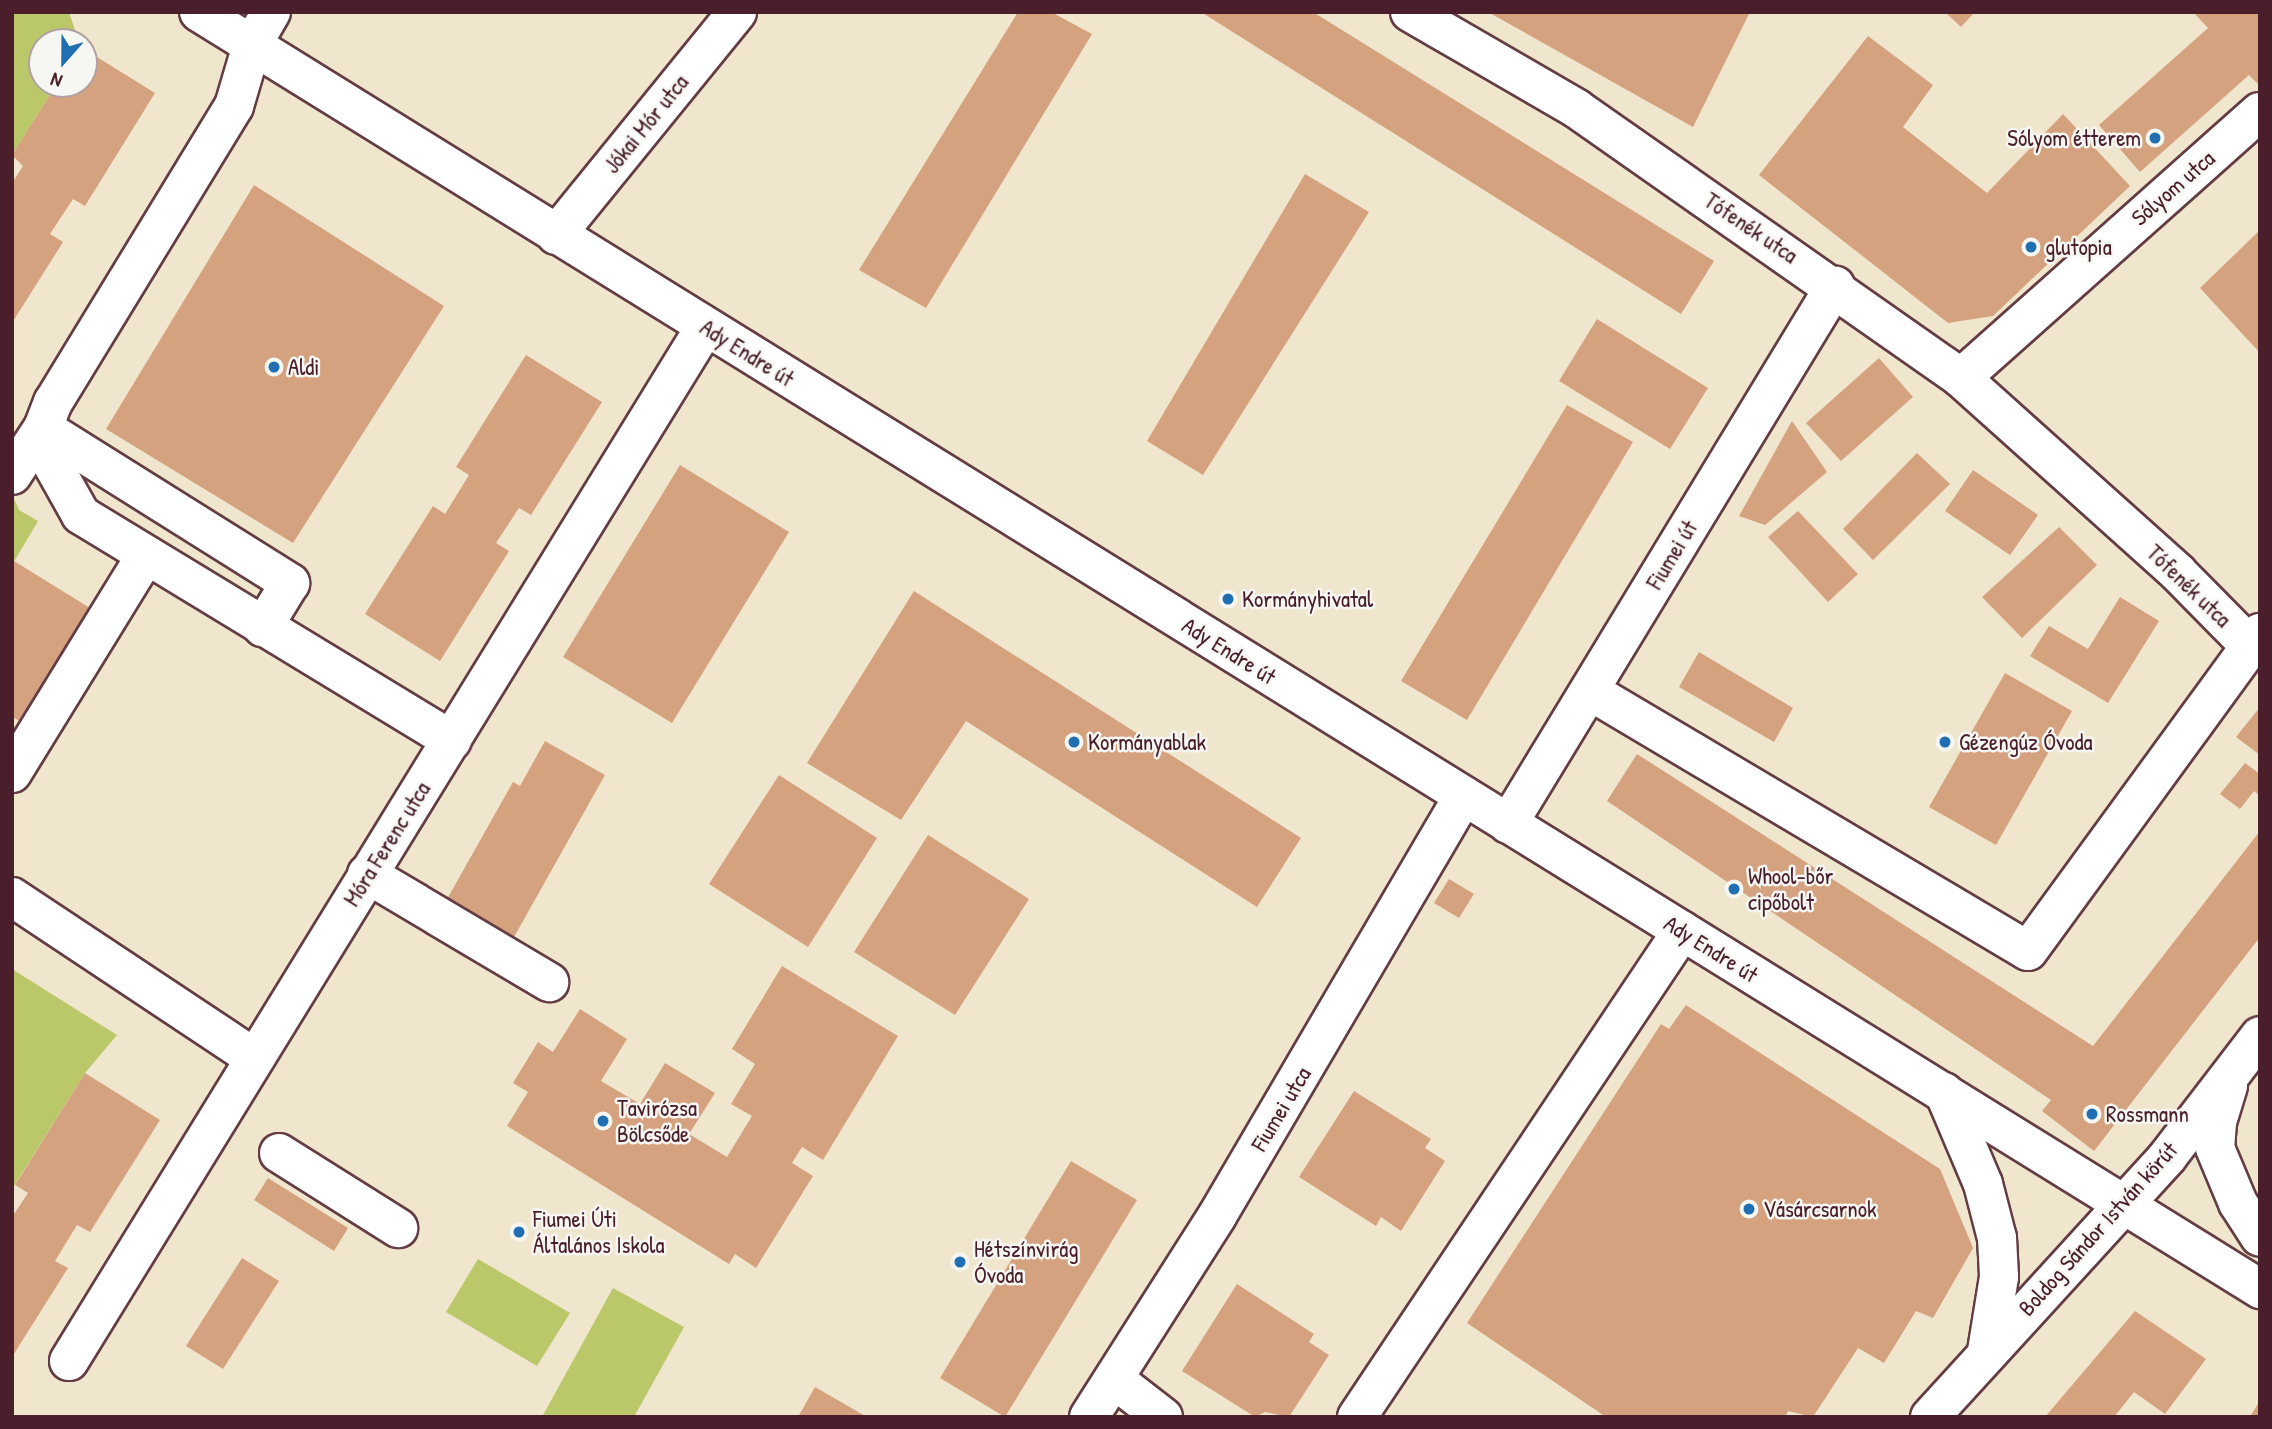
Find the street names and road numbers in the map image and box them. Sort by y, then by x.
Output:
street label: Jókai Mór utca [598,69,694,179]
street label: Sólyom utca [2126,144,2220,232]
street label: Tófenék utca [1699,187,1803,269]
street label: Ady Endre út [695,313,799,393]
street label: Fiumei út [1641,516,1703,594]
street label: Tófenék utca [2141,539,2237,633]
street label: Ady Endre út [1177,611,1281,691]
street label: Móra Ferenc utca [338,777,436,911]
street label: Ady Endre út [1659,909,1763,989]
street label: Fiumei utca [1245,1062,1317,1156]
street label: Boldog Sándor István körút [2013,1137,2183,1321]

